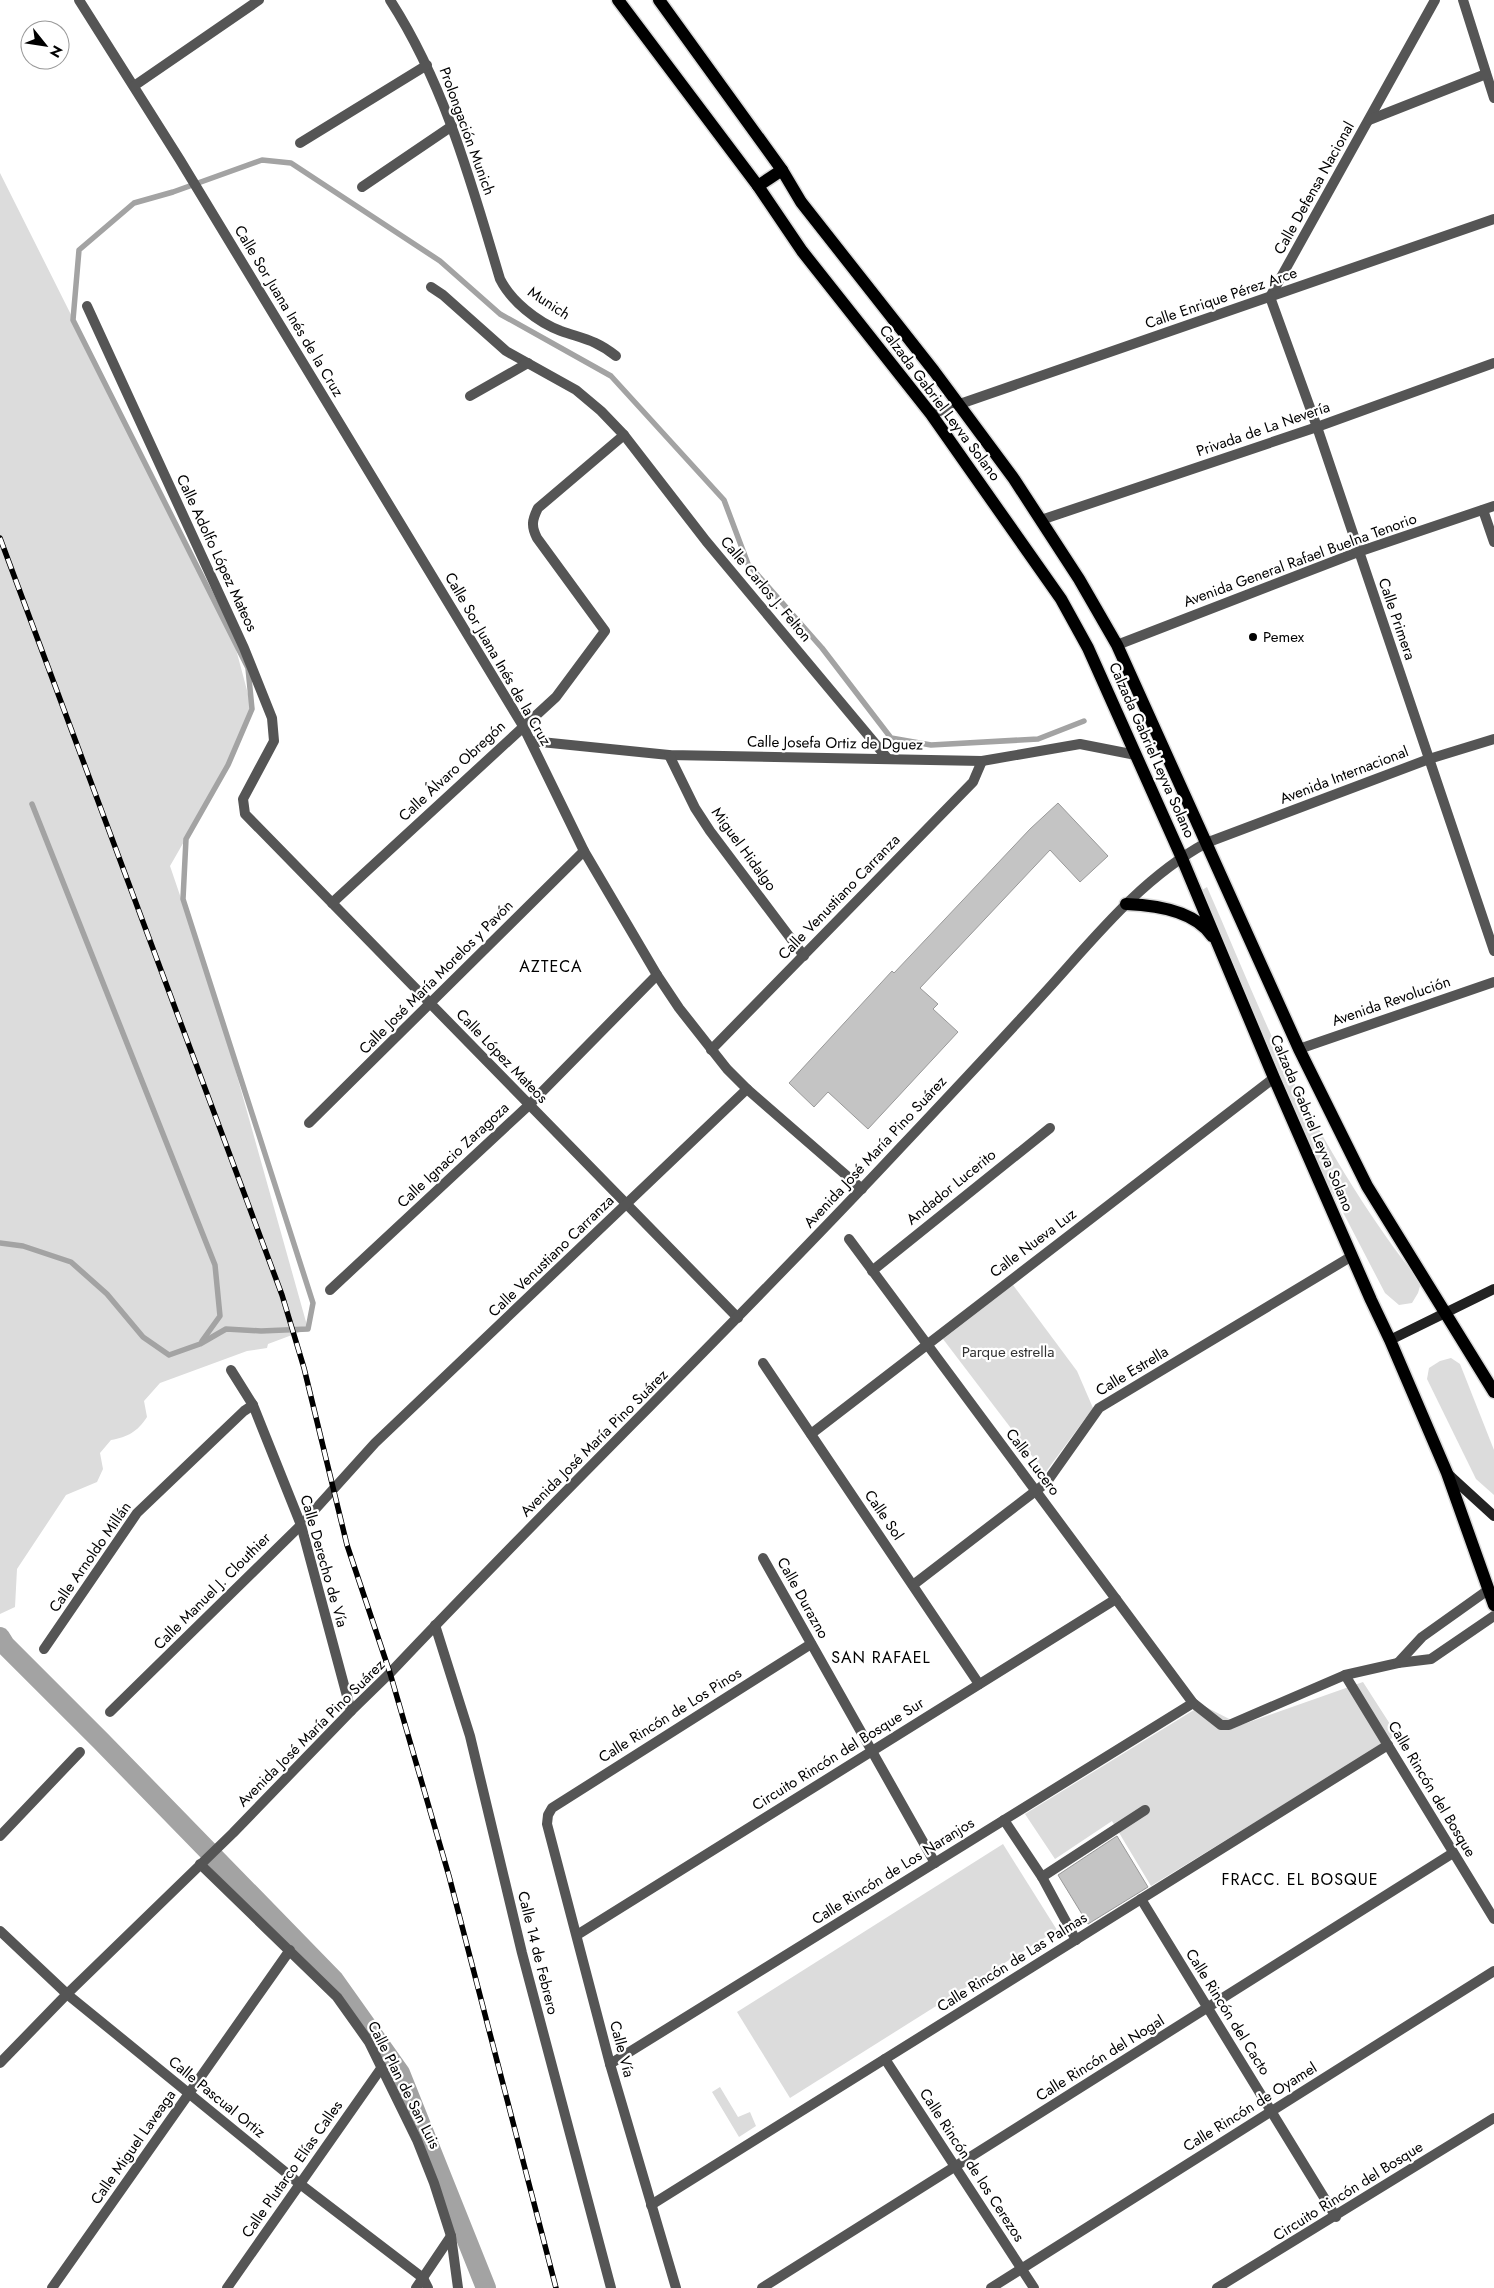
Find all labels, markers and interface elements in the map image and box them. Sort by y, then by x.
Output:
north arrow [20,20,70,70]
text: N [45,42,68,61]
street label: Prolongación Munich [434,64,500,198]
street label: Calle Defensa Nacional [1268,118,1360,258]
street label: Calle Sor Juana Inés de la Cruz [229,221,349,401]
street label: Calle Enrique Pérez Arce [1142,262,1300,334]
street label: Munich [523,281,575,325]
street label: Calzada Gabriel Leyva Solano [874,320,1006,486]
street label: Privada de La Nevería [1193,396,1333,462]
street label: Calle Adolfo López Mateos [171,471,263,635]
street label: Avenida General Rafael Buelna Tenorio [1180,507,1420,613]
street label: Calle Carlos J. Felton [715,531,817,647]
street label: Calle Sor Juana Inés de la Cruz [439,568,557,750]
street label: Calle Primera [1373,575,1421,663]
place label: Pemex [1263,626,1305,648]
marker: Pemex [1247,631,1259,643]
street label: Calzada Gabriel Leyva Solano [1103,659,1201,841]
street label: Calle Álvaro Obregón [394,716,510,826]
street label: Calle Josefa Ortiz de Dguez [747,730,923,756]
street label: Avenida Internacional [1276,740,1412,810]
street label: Miguel Hidalgo [706,803,782,895]
street label: Calle Venustiano Carranza [773,829,905,965]
street label: Calle José María Morelos y Pavón [354,895,518,1059]
district label: AZTECA [519,955,583,978]
street label: Avenida Revolución [1329,970,1453,1032]
street label: Calle López Mateos [451,1004,553,1108]
street label: Calzada Gabriel Leyva Solano [1265,1031,1359,1215]
street label: Avenida José María Pino Suárez [798,1071,952,1233]
street label: Calle Ignacio Zaragoza [392,1097,514,1213]
street label: Andador Lucerito [901,1144,1001,1230]
street label: Calle Venustiano Carranza [483,1190,619,1322]
street label: Calle Nueva Luz [985,1203,1081,1283]
park label: Parque estrella [962,1341,1054,1363]
street label: Calle Estrella [1091,1341,1173,1401]
street label: Avenida José María Pino Suárez [515,1364,673,1522]
street label: Calle Lucero [1000,1424,1066,1500]
street label: Calle Sol [859,1485,909,1545]
street label: Calle Derecho de Vía [295,1492,353,1630]
street label: Calle Arnoldo Millán [44,1497,136,1617]
street label: Calle Manuel J. Clouthier [148,1527,276,1655]
street label: Calle Durazno [772,1553,834,1643]
district label: SAN RAFAEL [831,1646,931,1669]
street label: Avenida José María Pino Suárez [232,1654,390,1812]
street label: Calle Rincón de Los Pinos [594,1662,746,1768]
street label: Circuito Rincón del Bosque Sur [748,1692,929,1816]
street label: Calle Rincón del Bosque [1383,1717,1482,1862]
street label: Calle Rincón de Los Naranjos [808,1812,978,1930]
district label: FRACC. EL BOSQUE [1222,1868,1378,1891]
street label: Calle 14 de Febrero [512,1889,564,2017]
street label: Calle Rincón de Las Palmas [933,1907,1091,2017]
street label: Calle Rincón del Cacto [1180,1945,1276,2079]
street label: Calle Rincón del Nogal [1032,2010,1168,2106]
street label: Calle Plan de San Luis [362,2017,446,2153]
street label: Calle Vía [604,2018,640,2080]
street label: Calle Pascual Ortiz [164,2051,270,2143]
street label: Calle Rincón de Oyamel [1179,2057,1321,2157]
street label: Calle Rincón de los Cerezos [914,2084,1030,2246]
street label: Calle Miguel Laveaga [85,2085,181,2209]
street label: Calle Plutarco Elías Calles [236,2096,348,2242]
street label: Circuito Rincón del Bosque [1269,2136,1428,2246]

